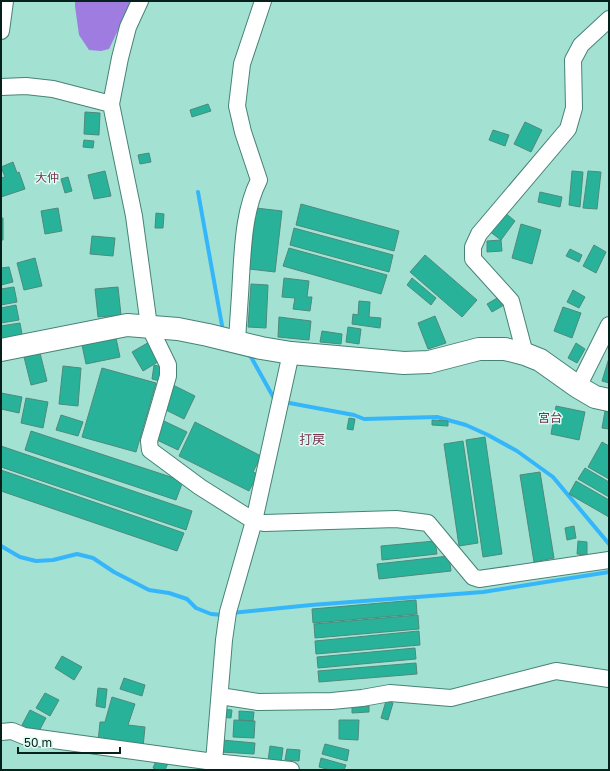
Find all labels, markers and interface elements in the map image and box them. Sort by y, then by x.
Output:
district label: 大仲 [35,170,59,185]
district label: 宮台 [538,410,562,425]
district label: 打戻 [299,431,325,447]
scale bar [18,729,120,755]
text: 50 m [24,735,52,750]

